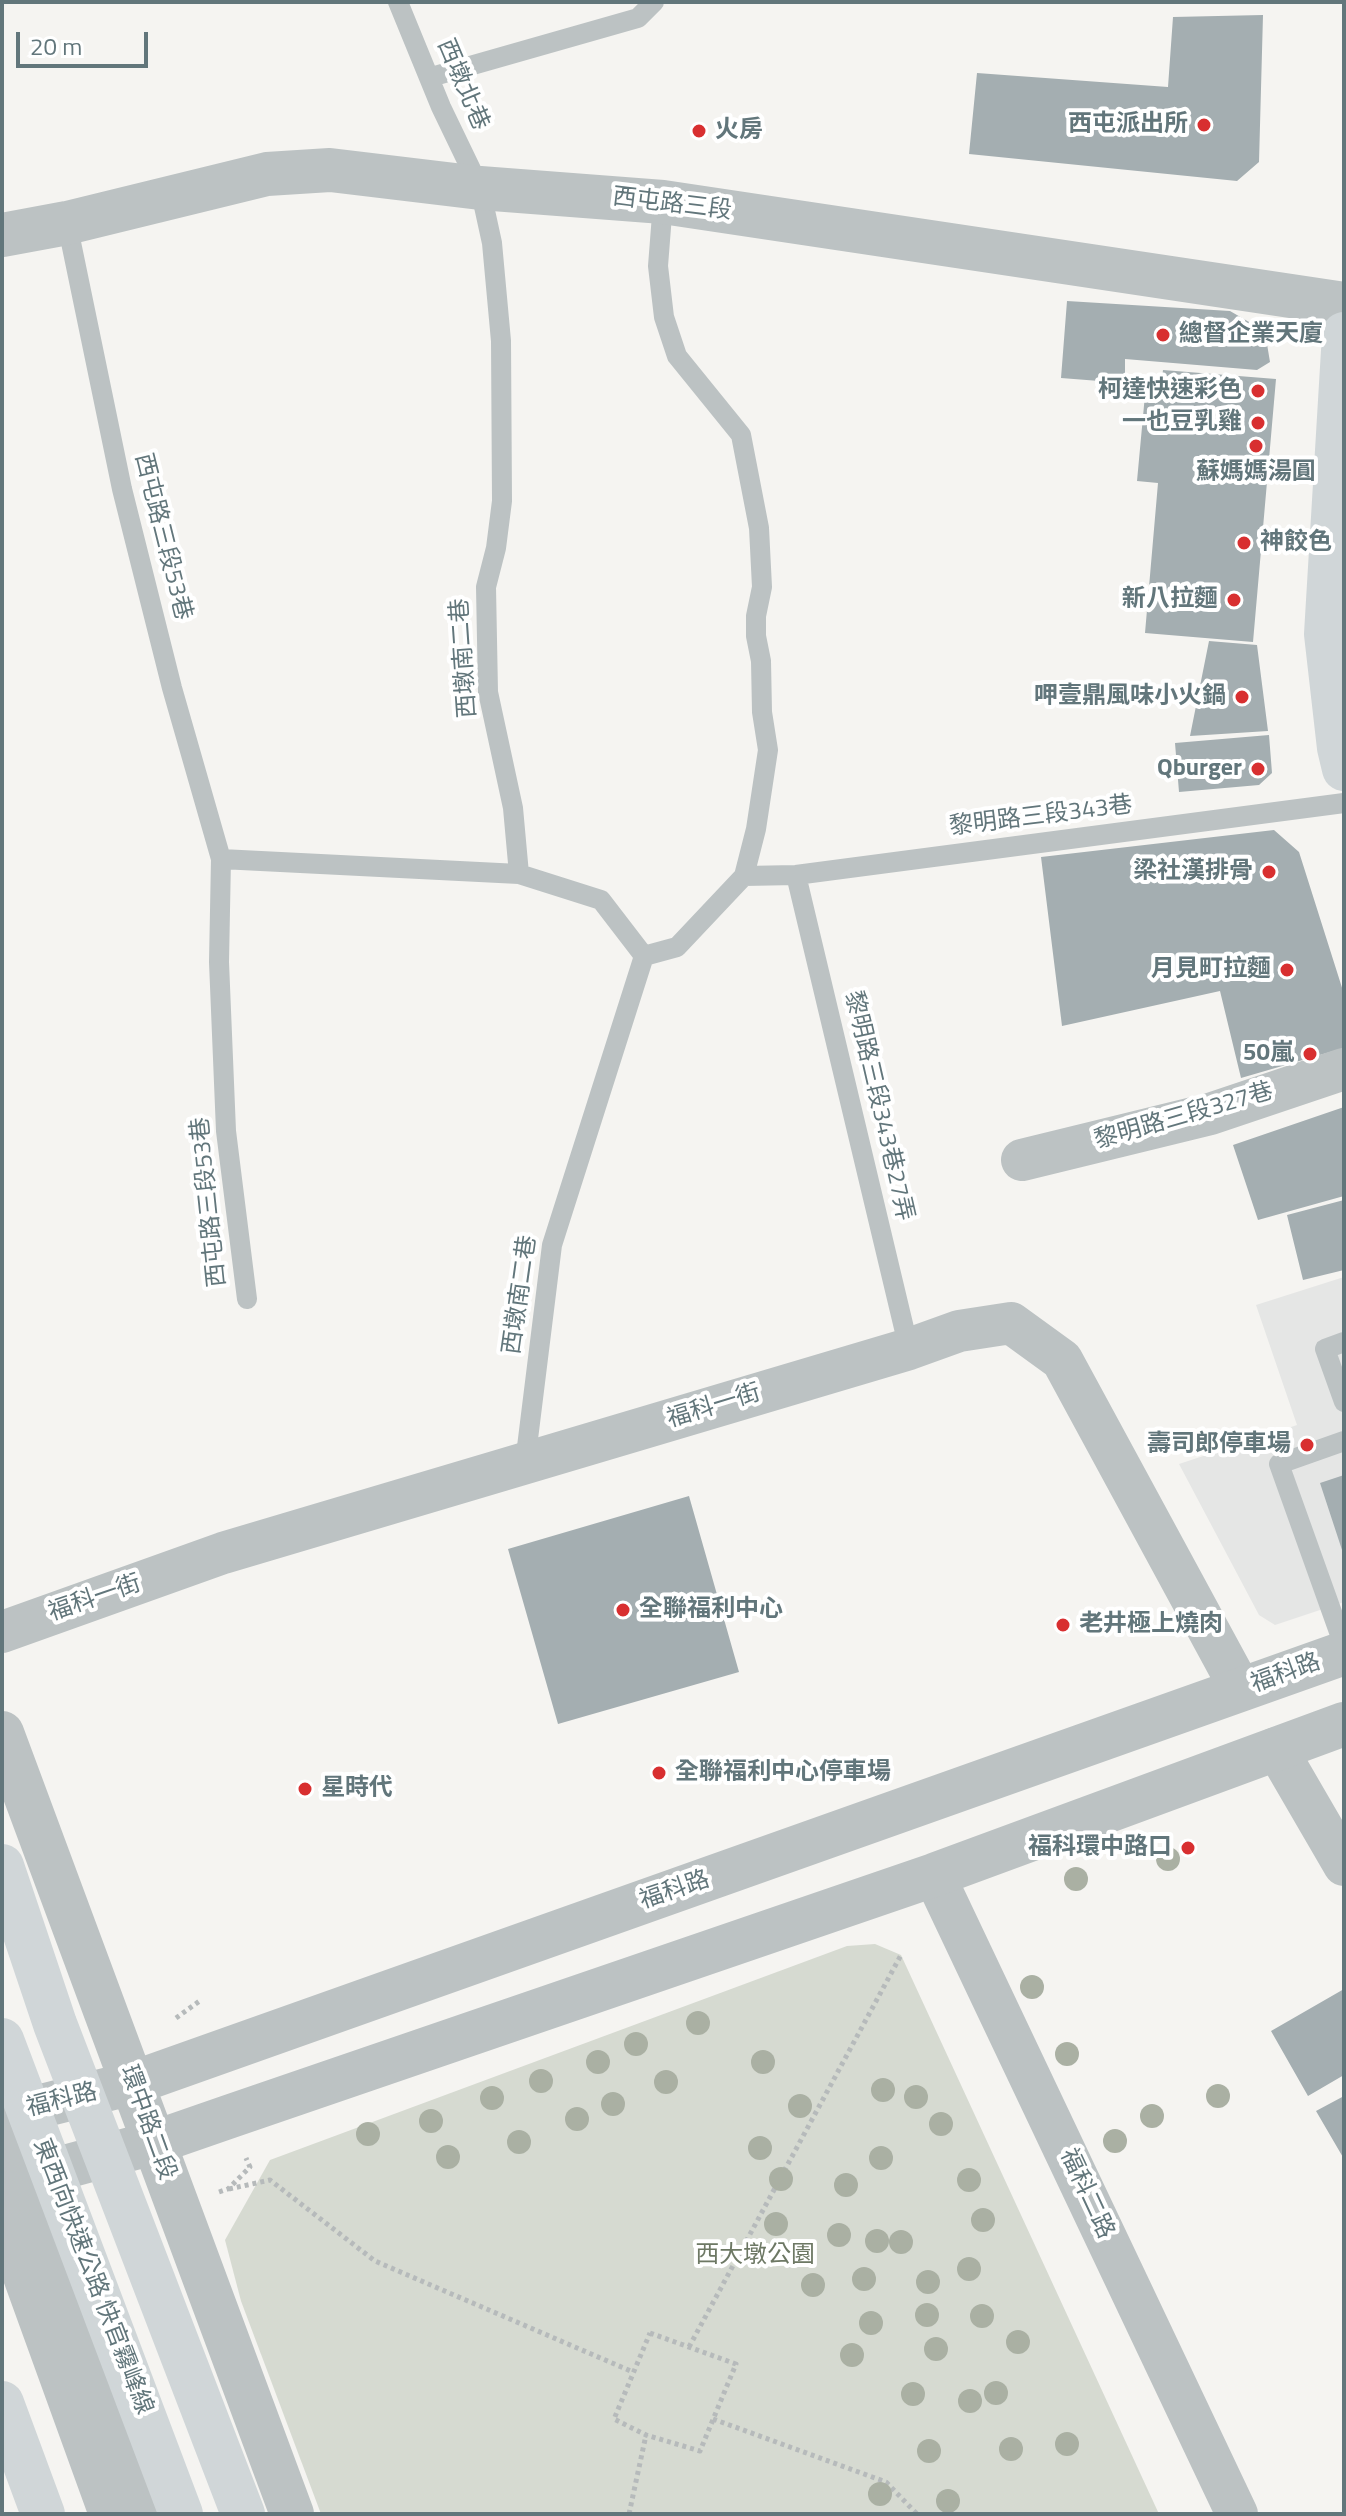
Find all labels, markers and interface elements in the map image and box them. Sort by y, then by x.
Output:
scale bar [20,16,152,66]
text: 20 m [30,28,82,64]
street label: 西墩北巷 [430,35,494,135]
place label: 西屯派出所 [1068,111,1188,139]
marker: 西屯派出所 [1195,116,1213,134]
place label: 火房 [715,117,763,145]
marker: 火房 [690,122,708,140]
street label: 西屯路三段 [611,183,733,227]
place label: 總督企業天廈 [1179,321,1323,349]
marker: 總督企業天廈 [1154,326,1172,344]
place label: 柯達快速彩色 [1098,377,1242,405]
marker: 柯達快速彩色 [1249,382,1267,400]
place label: 一也豆乳雞 [1122,409,1242,437]
marker: 一也豆乳雞 [1249,414,1267,432]
marker: 蘇媽媽湯圓 [1247,437,1265,455]
street label: 西屯路三段53巷 [127,451,197,623]
place label: 蘇媽媽湯圓 [1196,459,1316,487]
place label: 神餃色 [1260,529,1332,557]
marker: 神餃色 [1235,534,1253,552]
place label: 新八拉麵 [1122,586,1218,614]
marker: 新八拉麵 [1225,591,1243,609]
street label: 西墩南二巷 [446,597,484,719]
place label: 呷壹鼎風味小火鍋 [1034,683,1226,711]
marker: 呷壹鼎風味小火鍋 [1233,688,1251,706]
place label: Qburger [1157,755,1242,783]
marker: Qburger [1249,760,1267,778]
street label: 黎明路三段343巷 [948,791,1134,843]
place label: 梁社漢排骨 [1133,858,1253,886]
marker: 梁社漢排骨 [1260,863,1278,881]
place label: 月見町拉麵 [1151,956,1271,984]
marker: 月見町拉麵 [1278,961,1296,979]
street label: 黎明路三段343巷27弄 [838,988,918,1224]
place label: 50嵐 [1243,1040,1294,1068]
marker: 50嵐 [1301,1045,1319,1063]
street label: 黎明路三段327巷 [1091,1078,1277,1156]
street label: 西屯路三段53巷 [187,1116,233,1288]
street label: 西墩南二巷 [498,1234,544,1356]
street label: 福科一街 [664,1379,764,1435]
place label: 壽司郎停車場 [1147,1431,1291,1459]
marker: 壽司郎停車場 [1298,1436,1316,1454]
street label: 福科一街 [45,1570,145,1628]
place label: 全聯福利中心 [639,1596,783,1624]
marker: 全聯福利中心 [614,1601,632,1619]
place label: 老井極上燒肉 [1079,1611,1223,1639]
marker: 老井極上燒肉 [1054,1616,1072,1634]
street label: 福科路 [1247,1648,1325,1700]
place label: 全聯福利中心停車場 [675,1759,891,1787]
marker: 全聯福利中心停車場 [650,1764,668,1782]
place label: 星時代 [321,1775,393,1803]
marker: 星時代 [296,1780,314,1798]
place label: 福科環中路口 [1028,1834,1172,1862]
marker: 福科環中路口 [1179,1839,1197,1857]
street label: 福科路 [636,1866,714,1916]
street label: 環中路二段 [113,2062,181,2184]
street label: 福科路 [24,2078,100,2124]
street label: 東西向快速公路 快官霧峰線 [26,2135,158,2419]
street label: 福科二路 [1053,2144,1119,2244]
park label: 西大墩公園 [695,2242,815,2270]

